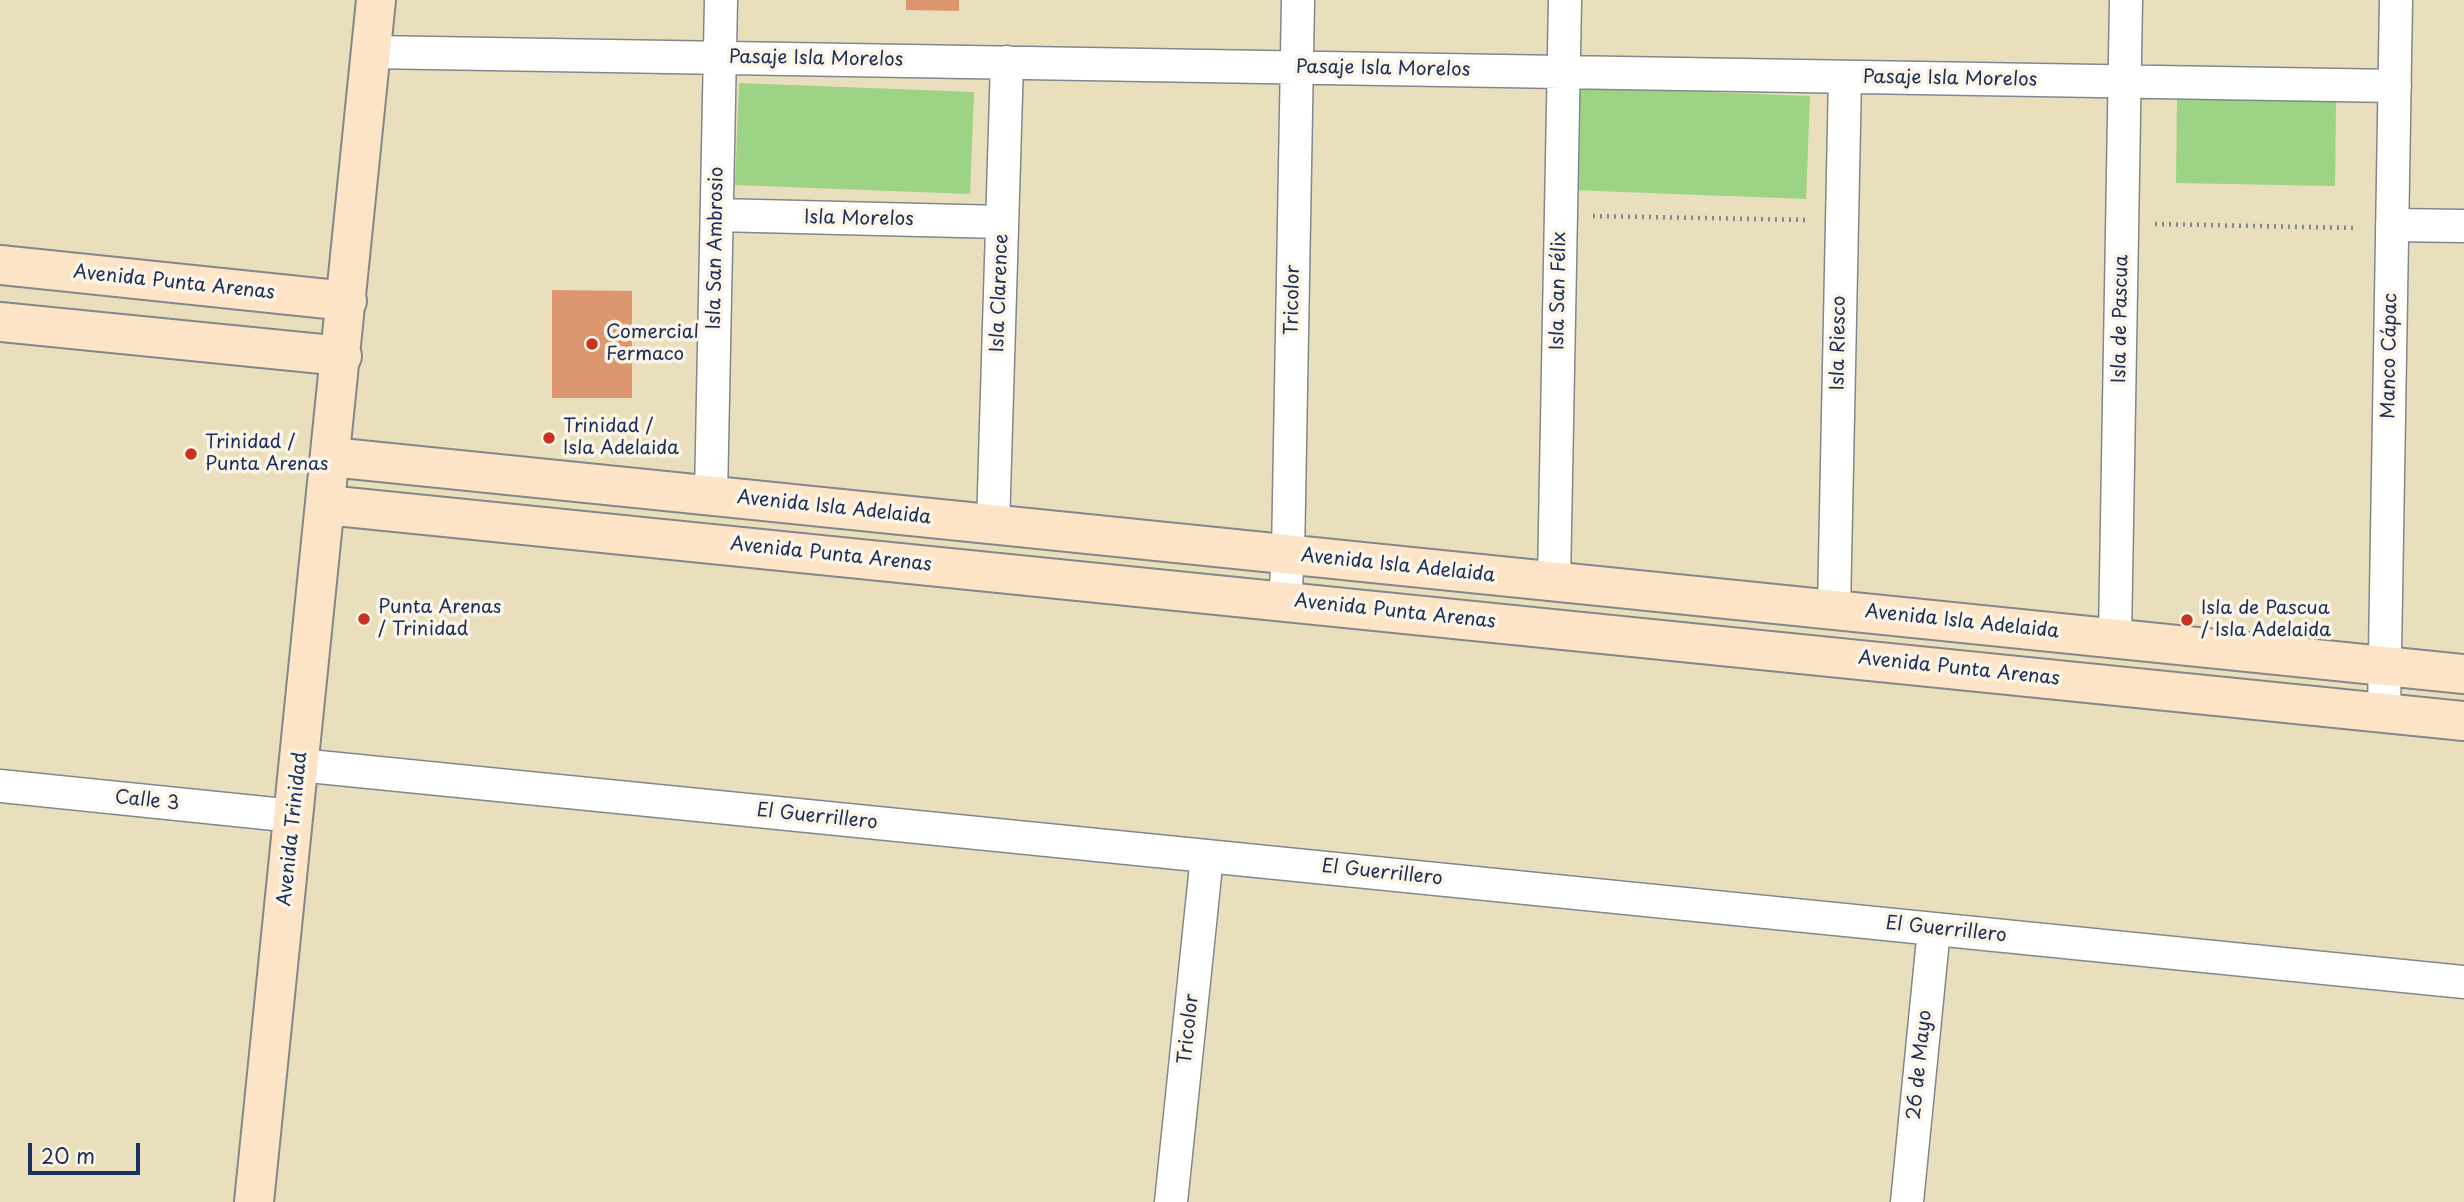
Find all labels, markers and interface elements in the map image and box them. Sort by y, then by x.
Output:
street label: Pasaje Isla Morelos [729,46,903,72]
street label: Pasaje Isla Morelos [1296,56,1470,82]
street label: Pasaje Isla Morelos [1863,66,2037,92]
street label: Isla San Ambrosio [703,166,729,330]
street label: Isla Morelos [804,207,914,231]
street label: Isla San Félix [1547,232,1571,350]
street label: Isla Clarence [987,233,1013,353]
street label: Isla de Pascua [2108,255,2134,383]
street label: Avenida Punta Arenas [72,261,276,305]
street label: Tricolor [1281,265,1305,335]
street label: Manco Cápac [2378,293,2402,419]
street label: Isla Riesco [1827,295,1851,391]
place label: Comercial Fermaco [606,322,699,366]
marker: Comercial Fermaco [584,336,600,352]
place label: Trinidad / Isla Adelaida [563,416,679,460]
marker: Trinidad / Isla Adelaida [541,430,557,446]
place label: Trinidad / Punta Arenas [205,432,329,476]
marker: Trinidad / Punta Arenas [183,446,199,462]
street label: Avenida Isla Adelaida [736,486,932,530]
street label: Avenida Punta Arenas [729,533,933,577]
street label: Avenida Isla Adelaida [1300,544,1496,588]
street label: Avenida Punta Arenas [1293,590,1497,634]
place label: Punta Arenas / Trinidad [378,597,502,641]
place label: Isla de Pascua / Isla Adelaida [2201,598,2331,642]
street label: Avenida Isla Adelaida [1864,600,2060,644]
marker: Punta Arenas / Trinidad [356,611,372,627]
marker: Isla de Pascua / Isla Adelaida [2179,612,2195,628]
street label: Avenida Punta Arenas [1857,647,2061,691]
street label: Avenida Trinidad [274,751,312,907]
street label: Calle 3 [113,786,181,816]
street label: El Guerrillero [755,799,879,835]
street label: El Guerrillero [1320,855,1444,891]
street label: El Guerrillero [1884,912,2008,948]
street label: Tricolor [1174,993,1204,1065]
street label: 26 de Mayo [1903,1009,1937,1121]
scale bar [32,1128,144,1172]
text: 20 m [41,1139,95,1171]

